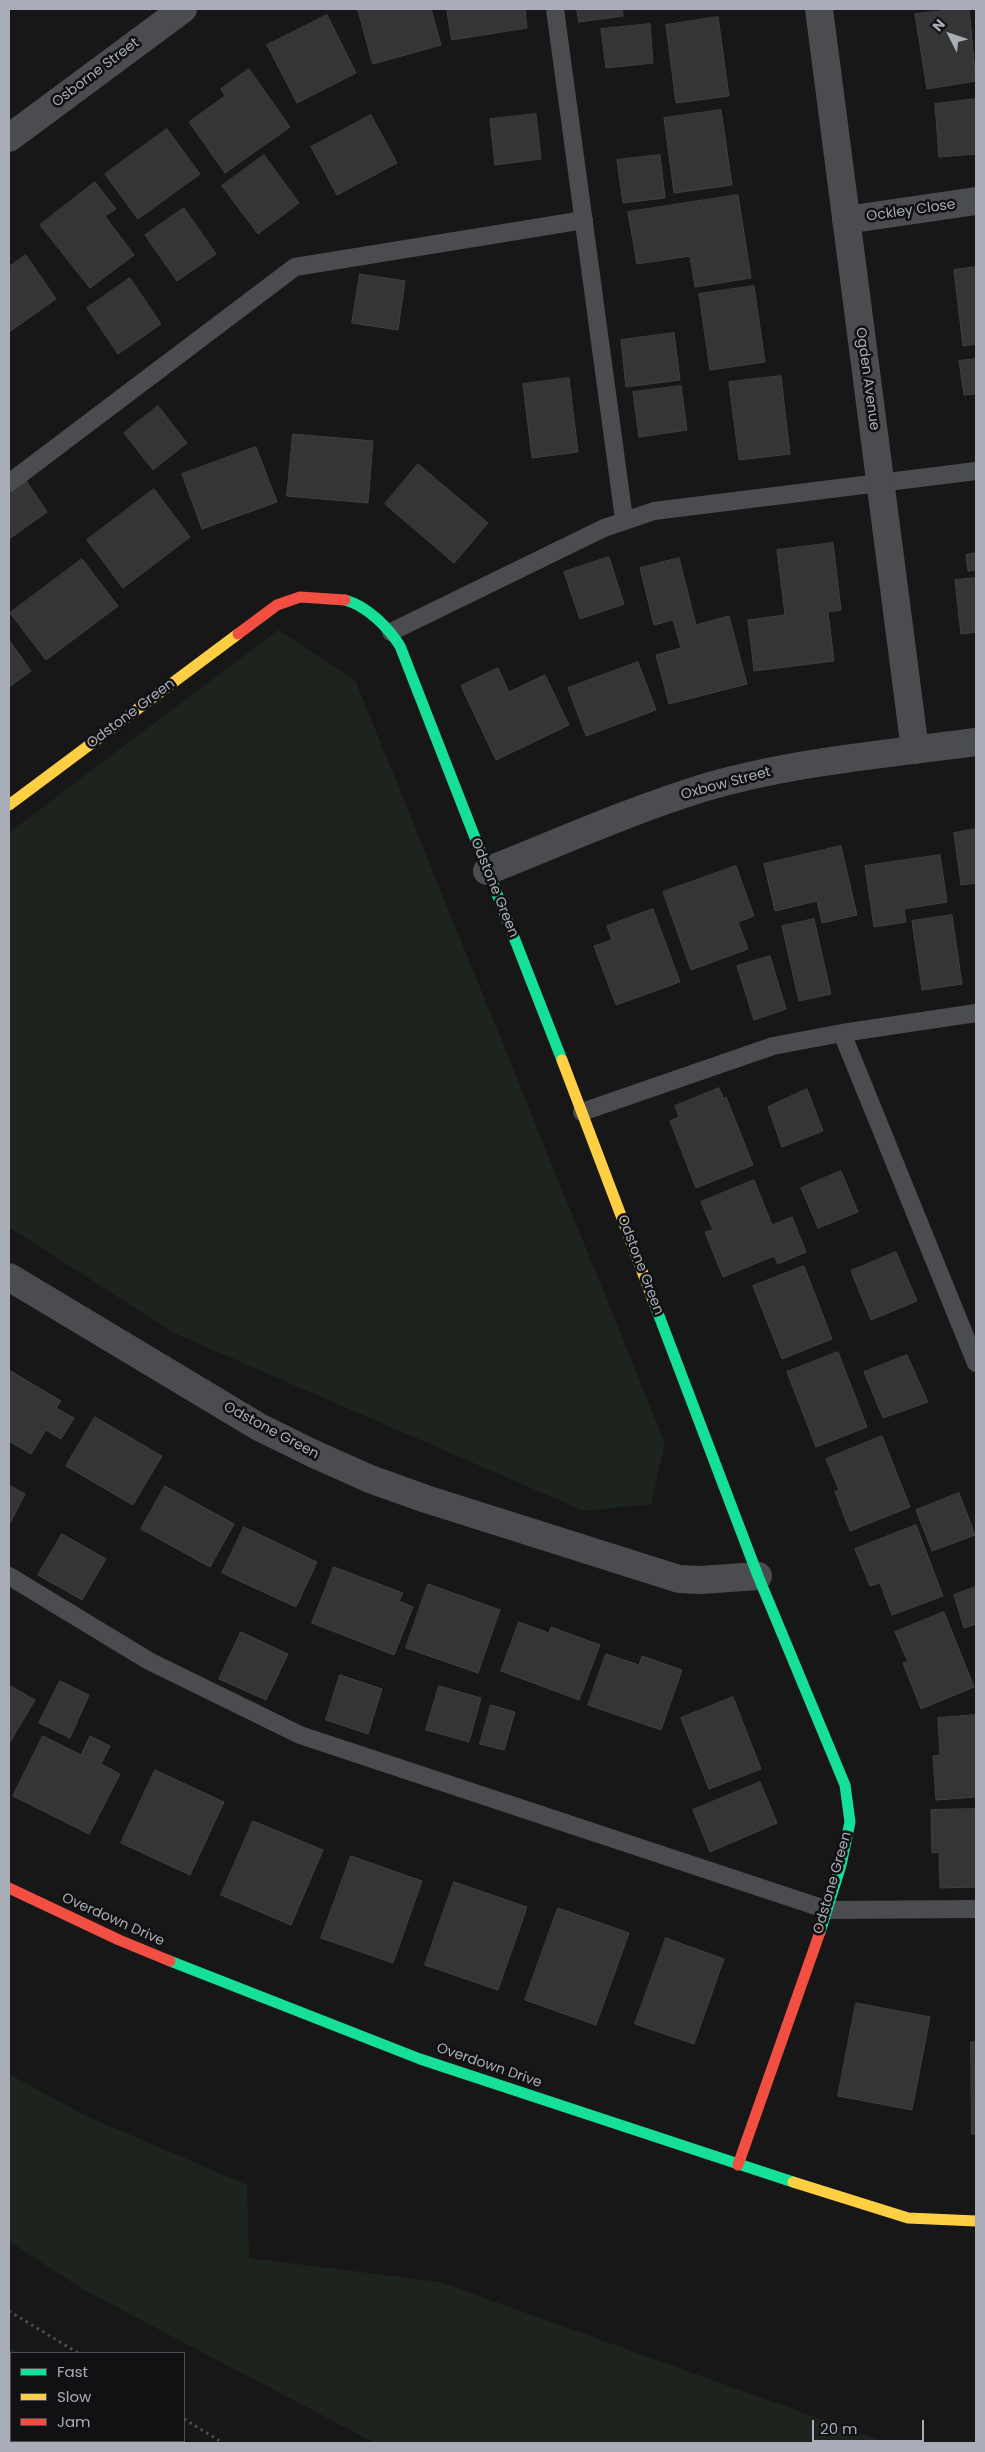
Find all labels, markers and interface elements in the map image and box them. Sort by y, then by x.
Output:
north arrow [925,10,975,60]
text: N [928,15,950,36]
street label: Osborne Street [49,35,143,111]
street label: Ockley Close [865,196,957,226]
street label: Ogden Avenue [851,326,883,432]
street label: Odstone Green [84,676,178,752]
street label: Oxbow Street [679,764,773,804]
street label: Odstone Green [466,836,522,940]
street label: Odstone Green [613,1213,667,1317]
street label: Odstone Green [220,1399,322,1463]
street label: Odstone Green [810,1830,856,1936]
street label: Overdown Drive [59,1890,167,1950]
street label: Overdown Drive [434,2040,544,2092]
legend [10,2352,185,2442]
text: Fast [57,2361,88,2382]
text: Slow [57,2386,91,2407]
scale bar [815,2410,928,2442]
text: Jam [57,2411,91,2432]
text: 20 m [820,2418,858,2439]

